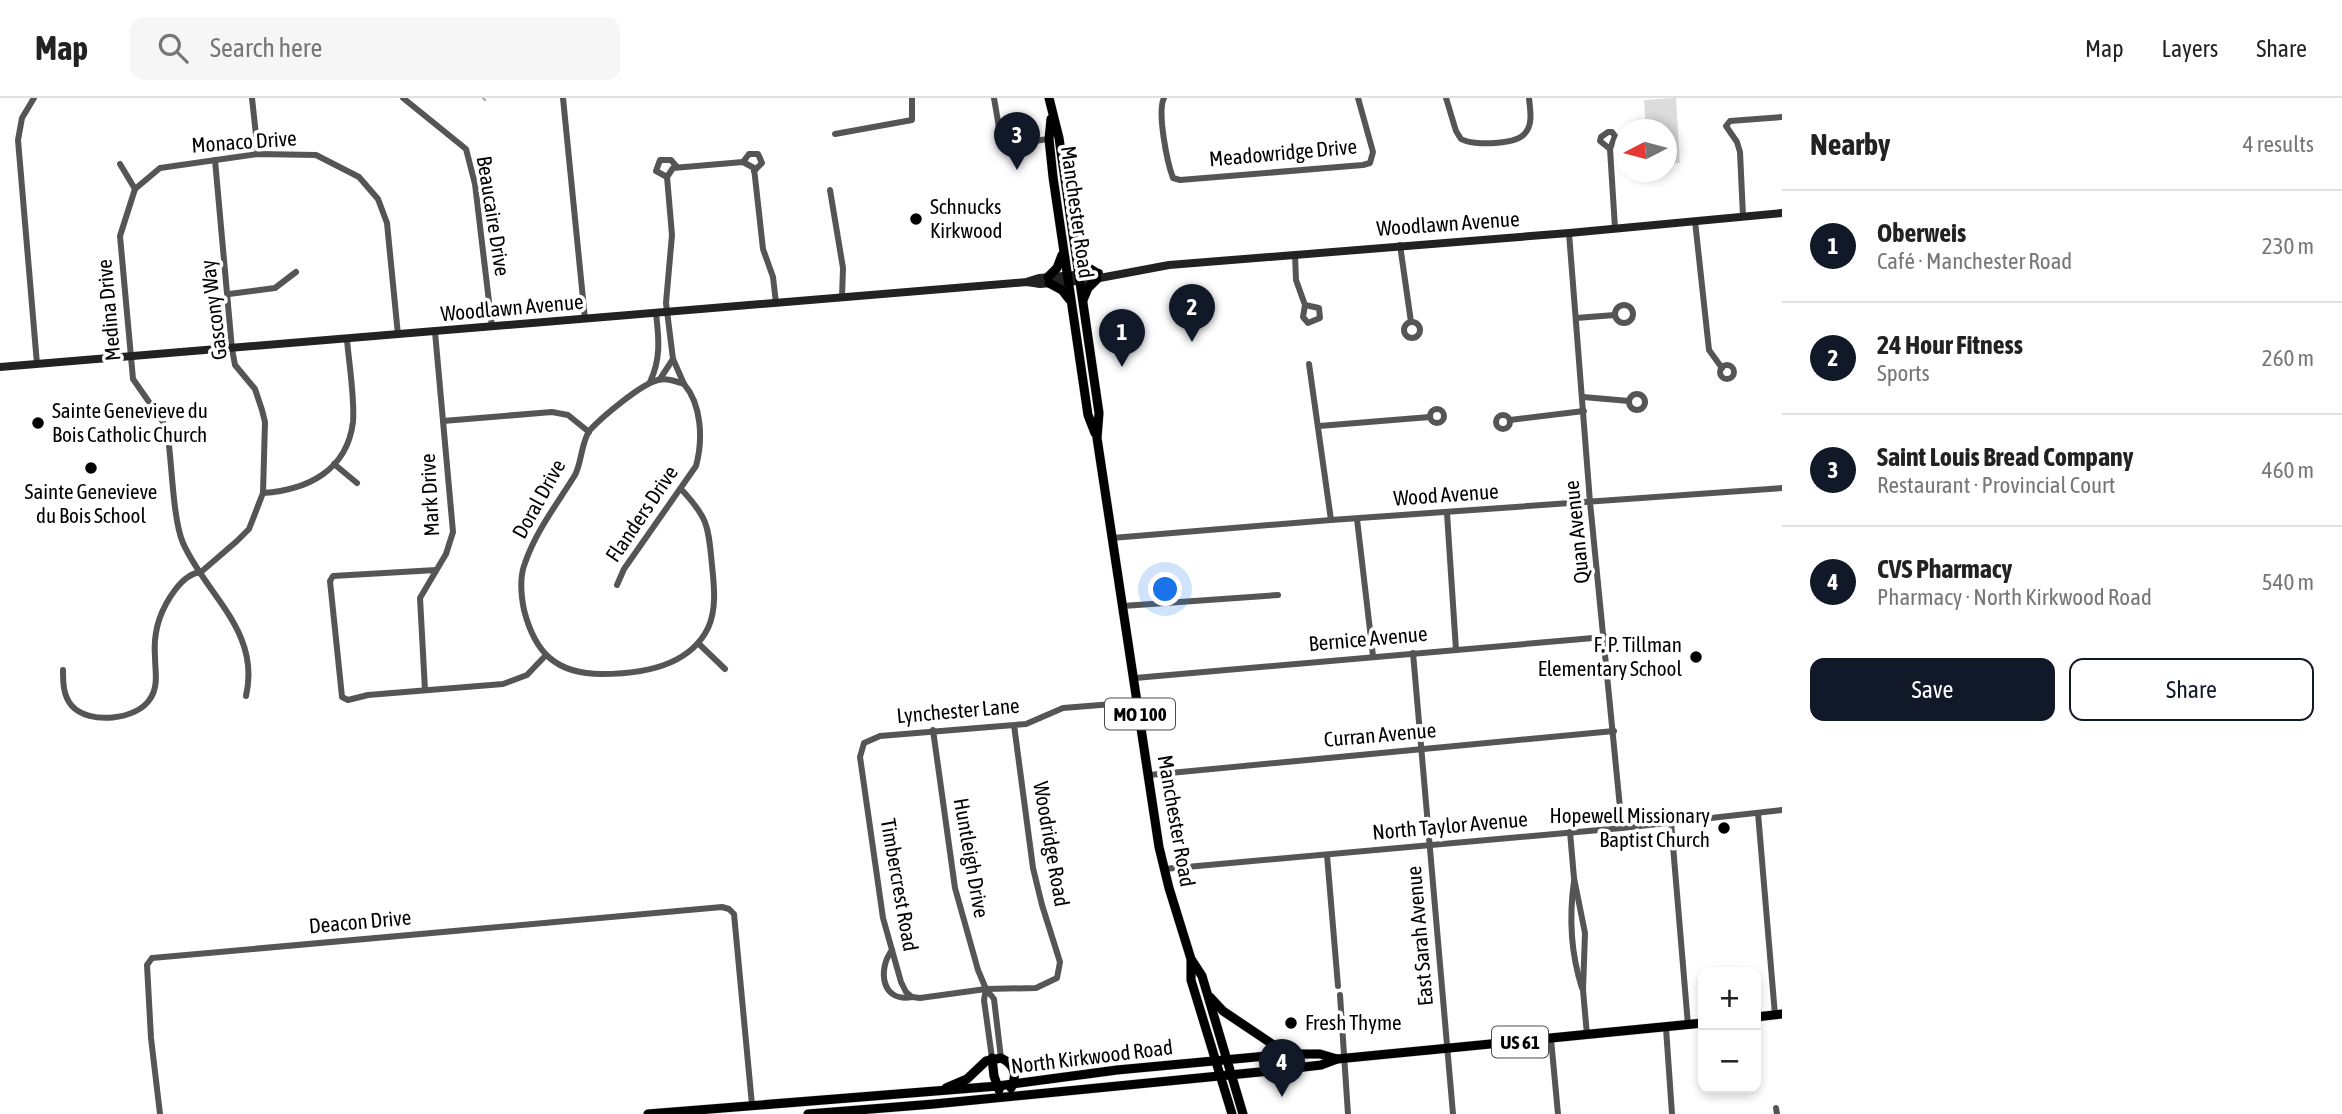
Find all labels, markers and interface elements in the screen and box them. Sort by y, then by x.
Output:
search box [130,17,620,80]
text: Map [35,29,88,67]
icon: search [154,29,192,67]
text: Search here [210,33,322,63]
text: Map [2085,35,2124,62]
text: Layers [2162,35,2218,62]
text: Share [2256,35,2307,62]
pin: 3 [994,112,1040,170]
north arrow [1614,119,1677,182]
street label: Monaco Drive [191,125,297,157]
text: Nearby [1810,127,1890,161]
text: 4 results [2243,131,2314,157]
street label: Meadowridge Drive [1208,134,1358,170]
street label: Manchester Road [1057,144,1099,280]
street label: Beaucaire Drive [473,154,515,278]
place label: Schnucks Kirkwood [930,194,1003,242]
street label: Woodlawn Avenue [1376,206,1520,240]
marker: Schnucks Kirkwood [908,211,924,227]
text: Oberweis [1877,218,1966,248]
text: 1 [1828,233,1838,259]
text: 230 m [2262,233,2314,259]
text: Café · Manchester Road [1877,248,2072,274]
street label: Medina Drive [92,258,124,362]
street label: Gascony Way [195,258,231,362]
pin: 2 [1169,284,1215,342]
street label: Woodlawn Avenue [439,289,584,325]
pin: 1 [1099,309,1145,367]
text: 24 Hour Fitness [1877,330,2023,360]
text: 2 [1828,345,1838,371]
text: 260 m [2262,345,2314,371]
text: Sports [1877,360,1930,386]
place label: Sainte Genevieve du Bois Catholic Church [52,398,208,446]
marker: Sainte Genevieve du Bois Catholic Church [30,415,46,431]
text: Saint Louis Bread Company [1877,442,2133,472]
street label: Mark Drive [415,453,443,537]
street label: Doral Drive [507,455,570,542]
text: 3 [1828,457,1838,483]
text: 460 m [2262,457,2314,483]
marker: Sainte Genevieve du Bois School [83,460,99,476]
street label: Flanders Drive [600,461,682,566]
text: Restaurant · Provincial Court [1877,472,2115,498]
street label: Wood Avenue [1393,478,1499,510]
place label: Sainte Genevieve du Bois School [25,479,157,527]
street label: Quan Avenue [1559,479,1593,585]
text: CVS Pharmacy [1877,554,2012,584]
text: 4 [1828,569,1838,595]
text: 540 m [2262,569,2314,595]
your location [1148,572,1182,606]
text: Pharmacy · North Kirkwood Road [1877,584,2152,610]
street label: Bernice Avenue [1308,621,1428,655]
place label: F. P. Tillman Elementary School [1538,632,1682,680]
marker: F. P. Tillman Elementary School [1688,649,1704,665]
button: Save [1810,658,2055,721]
button: Share [2069,658,2314,721]
street label: Lynchester Lane [895,693,1020,727]
road number: MO 100 [1105,698,1175,730]
street label: Curran Avenue [1323,717,1437,751]
street label: Manchester Road [1154,753,1200,889]
street label: Woodridge Road [1029,780,1075,908]
street label: Huntleigh Drive [950,796,994,920]
place label: Hopewell Missionary Baptist Church [1550,803,1710,851]
street label: North Taylor Avenue [1371,806,1529,844]
street label: Timbercrest Road [877,817,923,953]
marker: Hopewell Missionary Baptist Church [1716,820,1732,836]
street label: East Sarah Avenue [1401,865,1437,1007]
street label: Deacon Drive [308,905,412,937]
map controls [1698,967,1761,1093]
button: + [1698,967,1761,1030]
place label: Fresh Thyme [1305,1010,1402,1034]
marker: Fresh Thyme [1283,1015,1299,1031]
road number: US 61 [1492,1026,1548,1058]
button: − [1698,1030,1761,1093]
street label: North Kirkwood Road [1010,1034,1174,1078]
pin: 4 [1259,1039,1305,1097]

